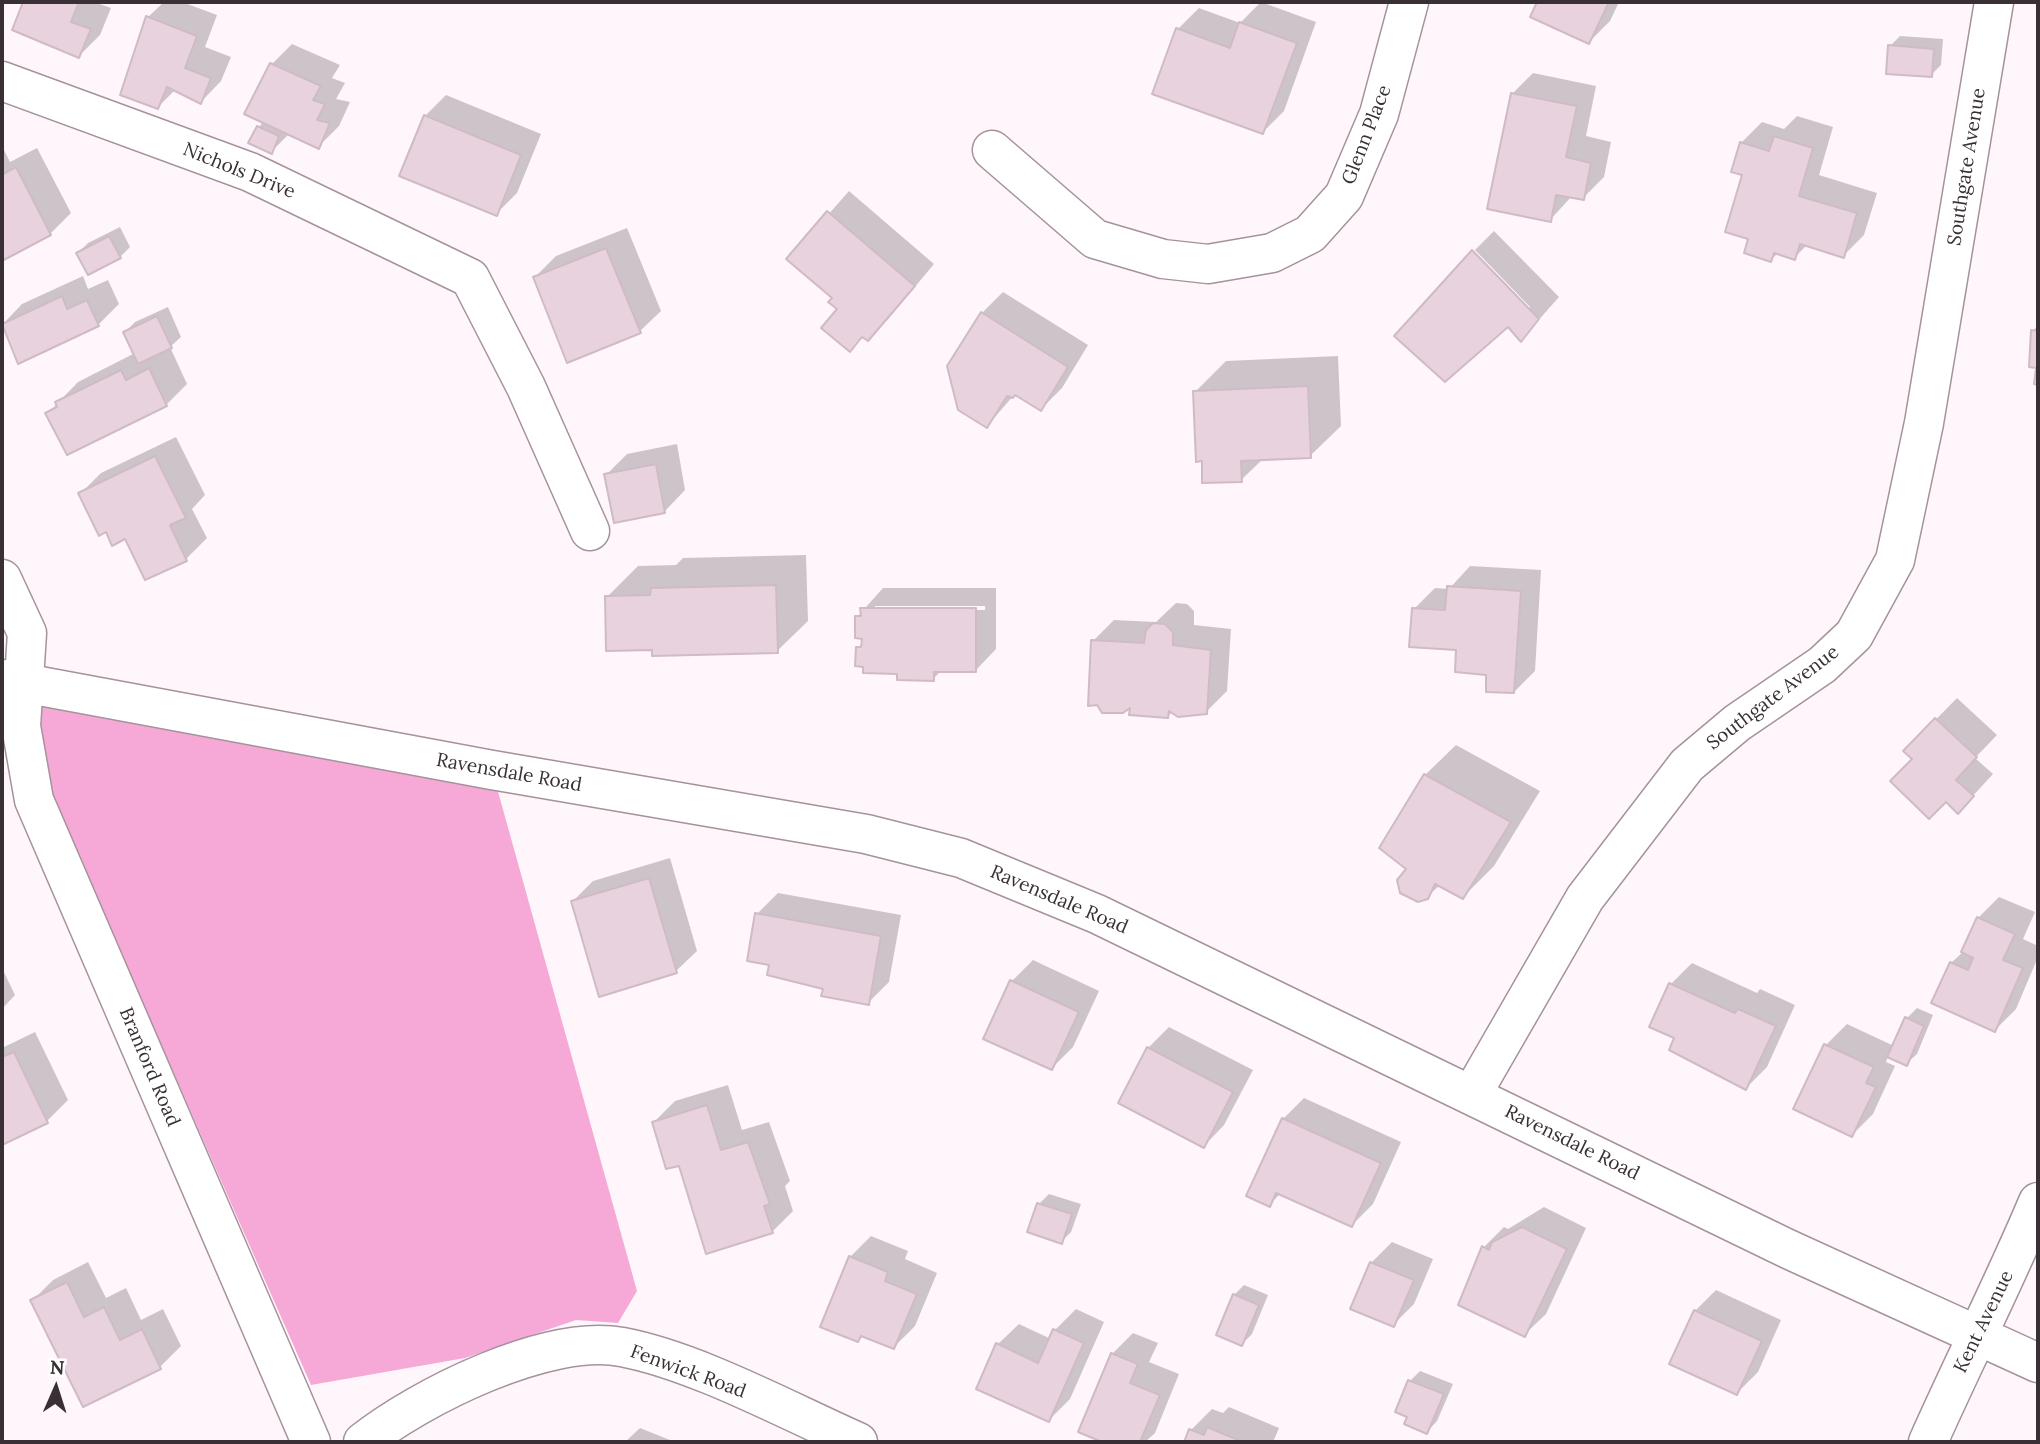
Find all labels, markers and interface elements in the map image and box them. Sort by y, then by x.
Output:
street label: Glenn Place [1338,82,1396,188]
street label: Southgate Avenue [1943,87,1991,247]
street label: Nichols Drive [180,138,298,204]
street label: Southgate Avenue [1703,641,1843,755]
street label: Ravensdale Road [434,749,584,797]
street label: Ravensdale Road [987,861,1131,939]
street label: Branford Road [114,1004,184,1130]
street label: Ravensdale Road [1501,1100,1643,1186]
street label: Kent Avenue [1949,1267,2019,1377]
street label: Fenwick Road [627,1340,749,1404]
north arrow [21,1353,91,1423]
text: N [49,1355,65,1379]

